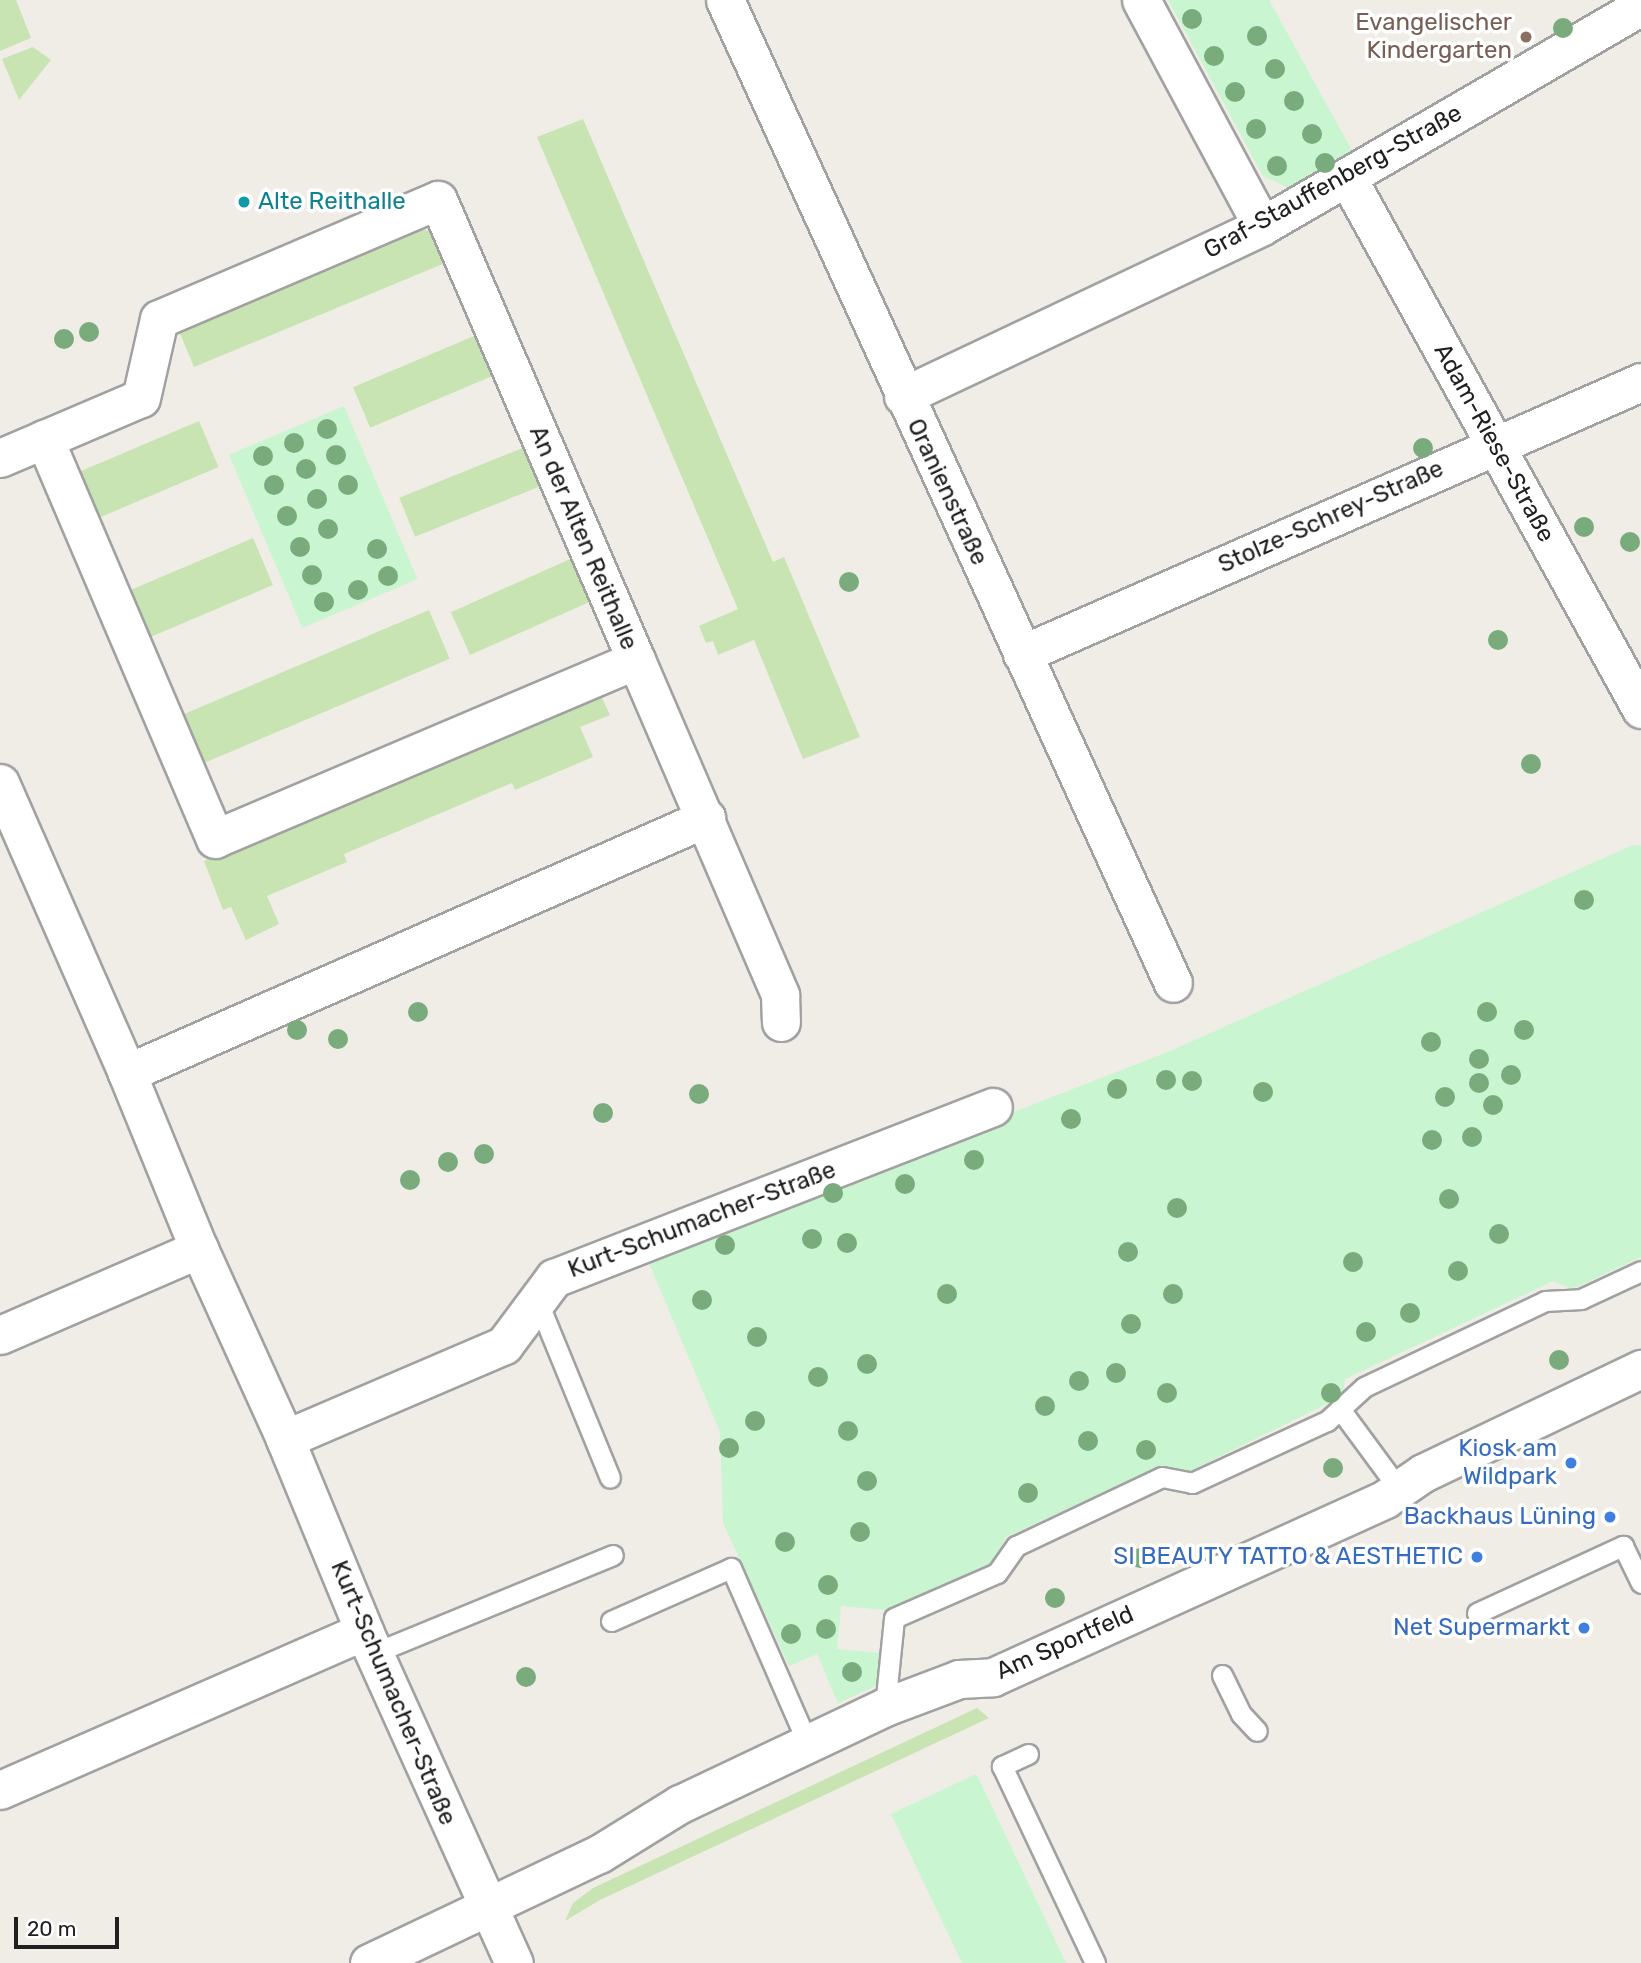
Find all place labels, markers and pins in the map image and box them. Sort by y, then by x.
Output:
place label: Evangelischer Kindergarten [1355,9,1512,65]
marker: Evangelischer Kindergarten [1518,29,1534,45]
place label: Alte Reithalle [258,188,406,216]
marker: Alte Reithalle [236,194,252,210]
place label: Kiosk am Wildpark [1458,1435,1557,1491]
marker: Kiosk am Wildpark [1563,1455,1579,1471]
place label: Backhaus Lüning [1404,1503,1596,1531]
marker: Backhaus Lüning [1602,1509,1618,1525]
place label: SI BEAUTY TATTO & AESTHETIC [1111,1543,1463,1571]
marker: SI BEAUTY TATTO & AESTHETIC [1469,1549,1485,1565]
place label: Net Supermarkt [1393,1614,1570,1642]
marker: Net Supermarkt [1576,1620,1592,1636]

